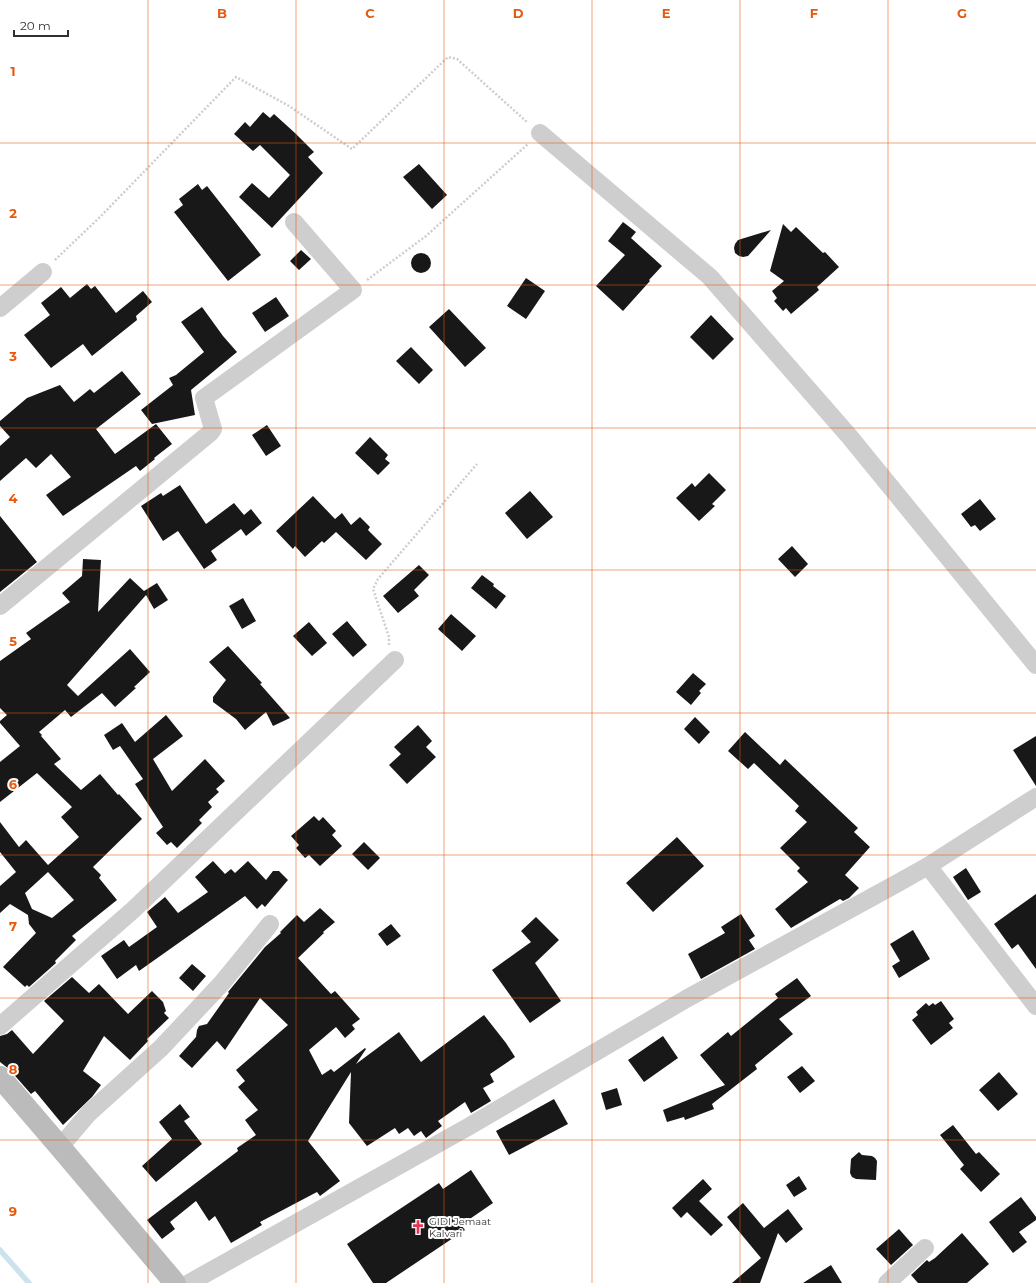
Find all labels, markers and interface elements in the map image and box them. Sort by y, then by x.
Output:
text: B [217,5,227,21]
text: C [365,5,375,21]
text: D [513,5,524,21]
text: E [662,5,671,21]
text: F [810,5,818,21]
text: G [957,5,967,21]
scale bar [14,12,68,38]
text: 20 m [20,18,51,33]
text: 1 [10,63,16,79]
text: 2 [9,205,17,221]
text: 3 [8,348,17,364]
text: 4 [9,490,18,506]
text: 5 [9,633,17,649]
text: 6 [9,776,18,792]
text: 7 [9,918,17,934]
text: 8 [9,1061,18,1077]
text: 9 [9,1203,17,1219]
place label: GIDI Jemaat Kalvari [429,1215,491,1240]
church icon: GIDI Jemaat Kalvari [410,1219,426,1235]

